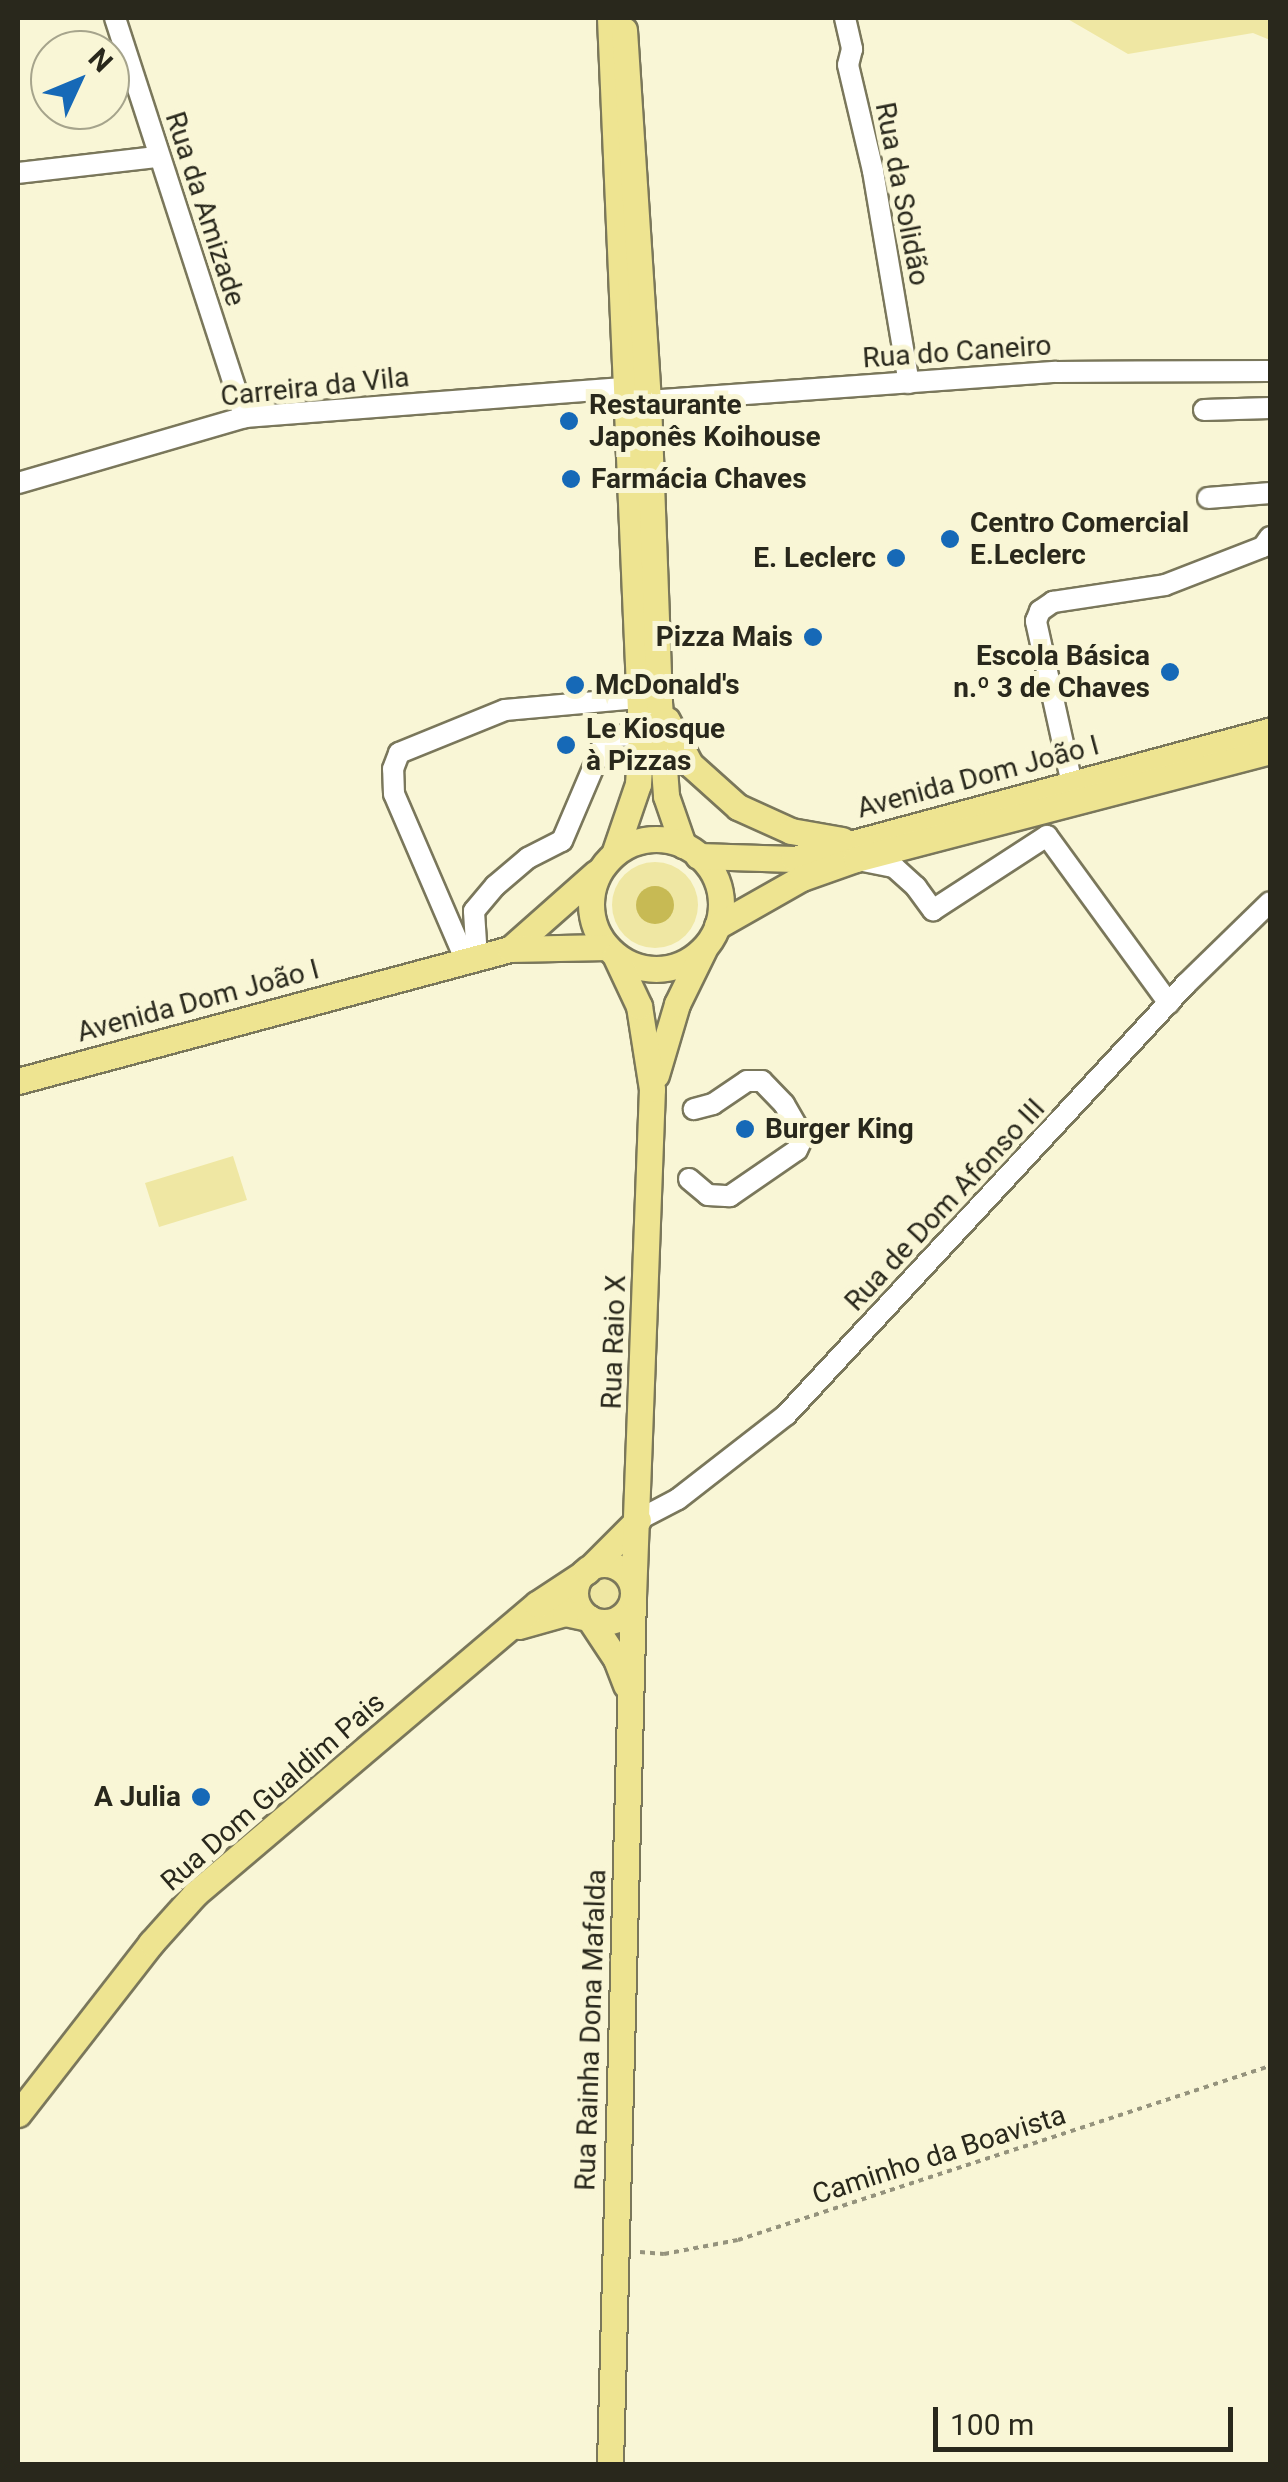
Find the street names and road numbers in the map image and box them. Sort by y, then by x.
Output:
street label: Rua da Solidão [868,99,936,289]
street label: Rua da Amizade [158,108,252,310]
street label: Rua do Caneiro [861,329,1053,375]
street label: Carreira da Vila [219,360,411,414]
street label: Avenida Dom João I [853,729,1103,825]
street label: Avenida Dom João I [73,953,323,1049]
street label: Rua de Dom Afonso III [838,1092,1052,1318]
street label: Rua Raio X [595,1274,633,1410]
street label: Rua Dom Gualdim Pais [154,1686,392,1898]
street label: Rua Rainha Dona Mafalda [569,1869,613,2191]
street label: Caminho da Boavista [808,2098,1070,2212]

